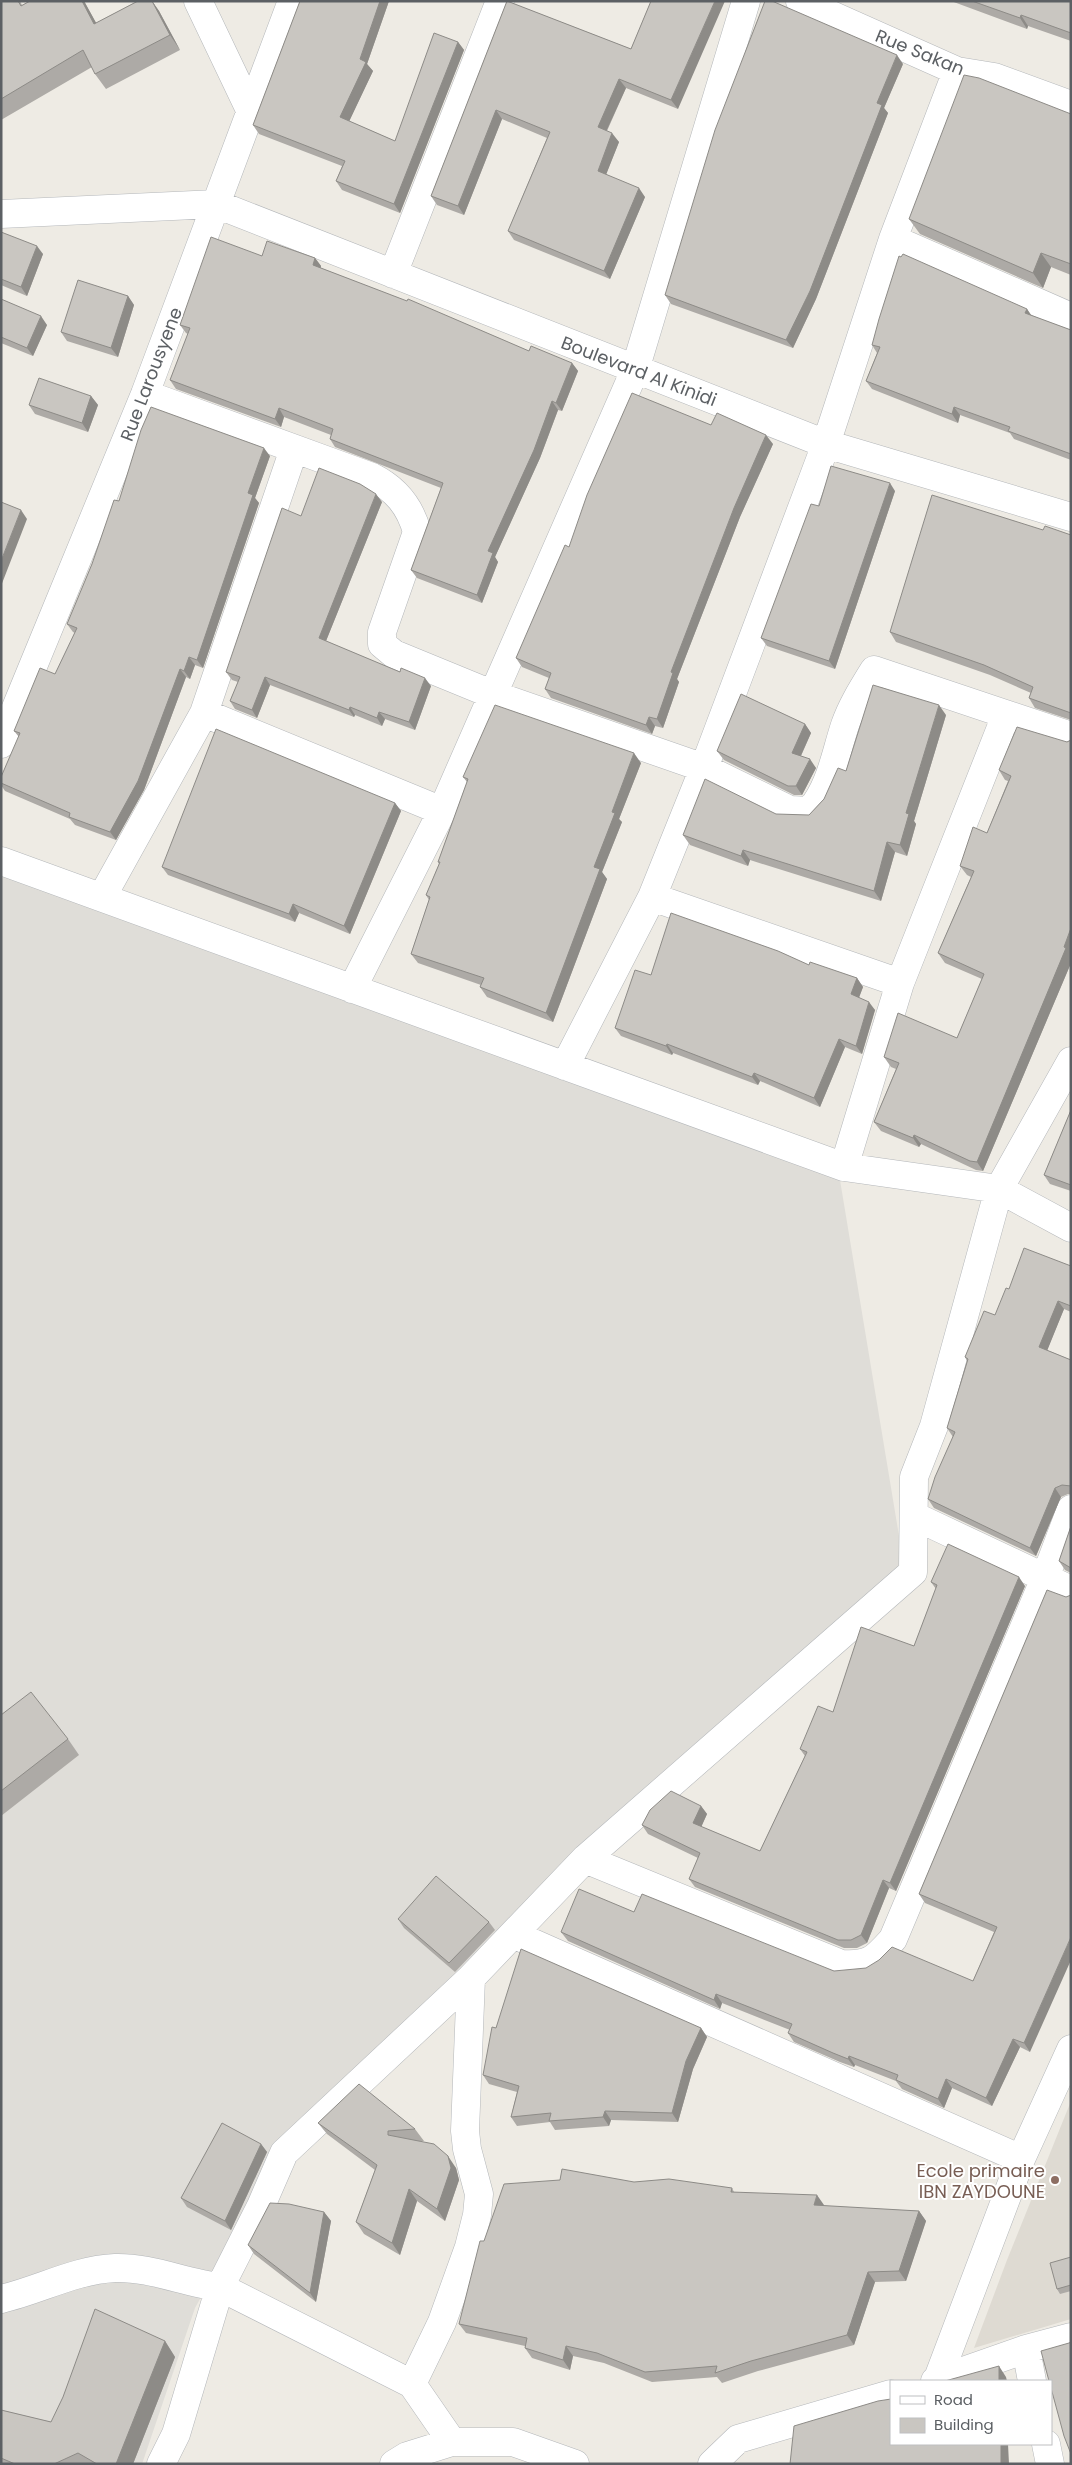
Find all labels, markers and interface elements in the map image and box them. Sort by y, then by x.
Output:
street label: Rue Sakan [872,23,968,81]
street label: Rue Larousyene [114,303,188,445]
street label: Boulevard Al Kinidi [558,330,720,412]
place label: Ecole primaire IBN ZAYDOUNE [917,2158,1045,2204]
marker: Ecole primaire IBN ZAYDOUNE [1049,2174,1061,2186]
legend [890,2380,1052,2445]
text: Road [934,2389,973,2410]
text: Building [934,2414,994,2435]

